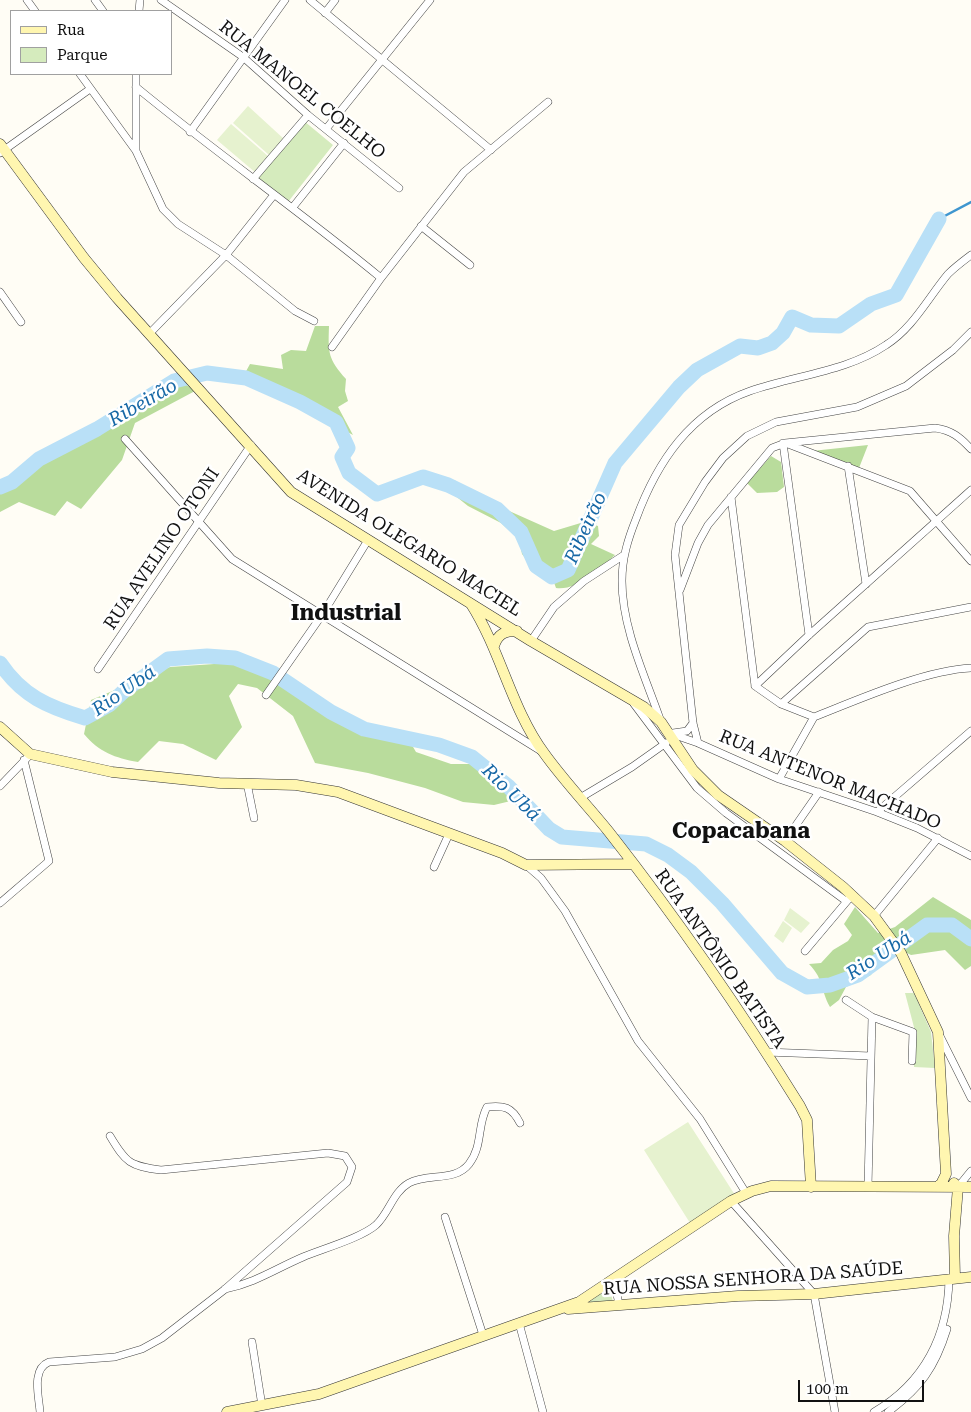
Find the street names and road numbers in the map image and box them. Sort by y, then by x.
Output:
street label: RUA MANOEL COELHO [214,16,390,164]
street label: RUA AVELINO OTONI [100,464,224,634]
street label: AVENIDA OLEGARIO MACIEL [293,465,525,621]
street label: RUA ANTENOR MACHADO [716,726,944,834]
street label: RUA ANTÔNIO BATISTA [650,865,790,1053]
street label: RUA NOSSA SENHORA DA SAÚDE [602,1258,904,1300]

